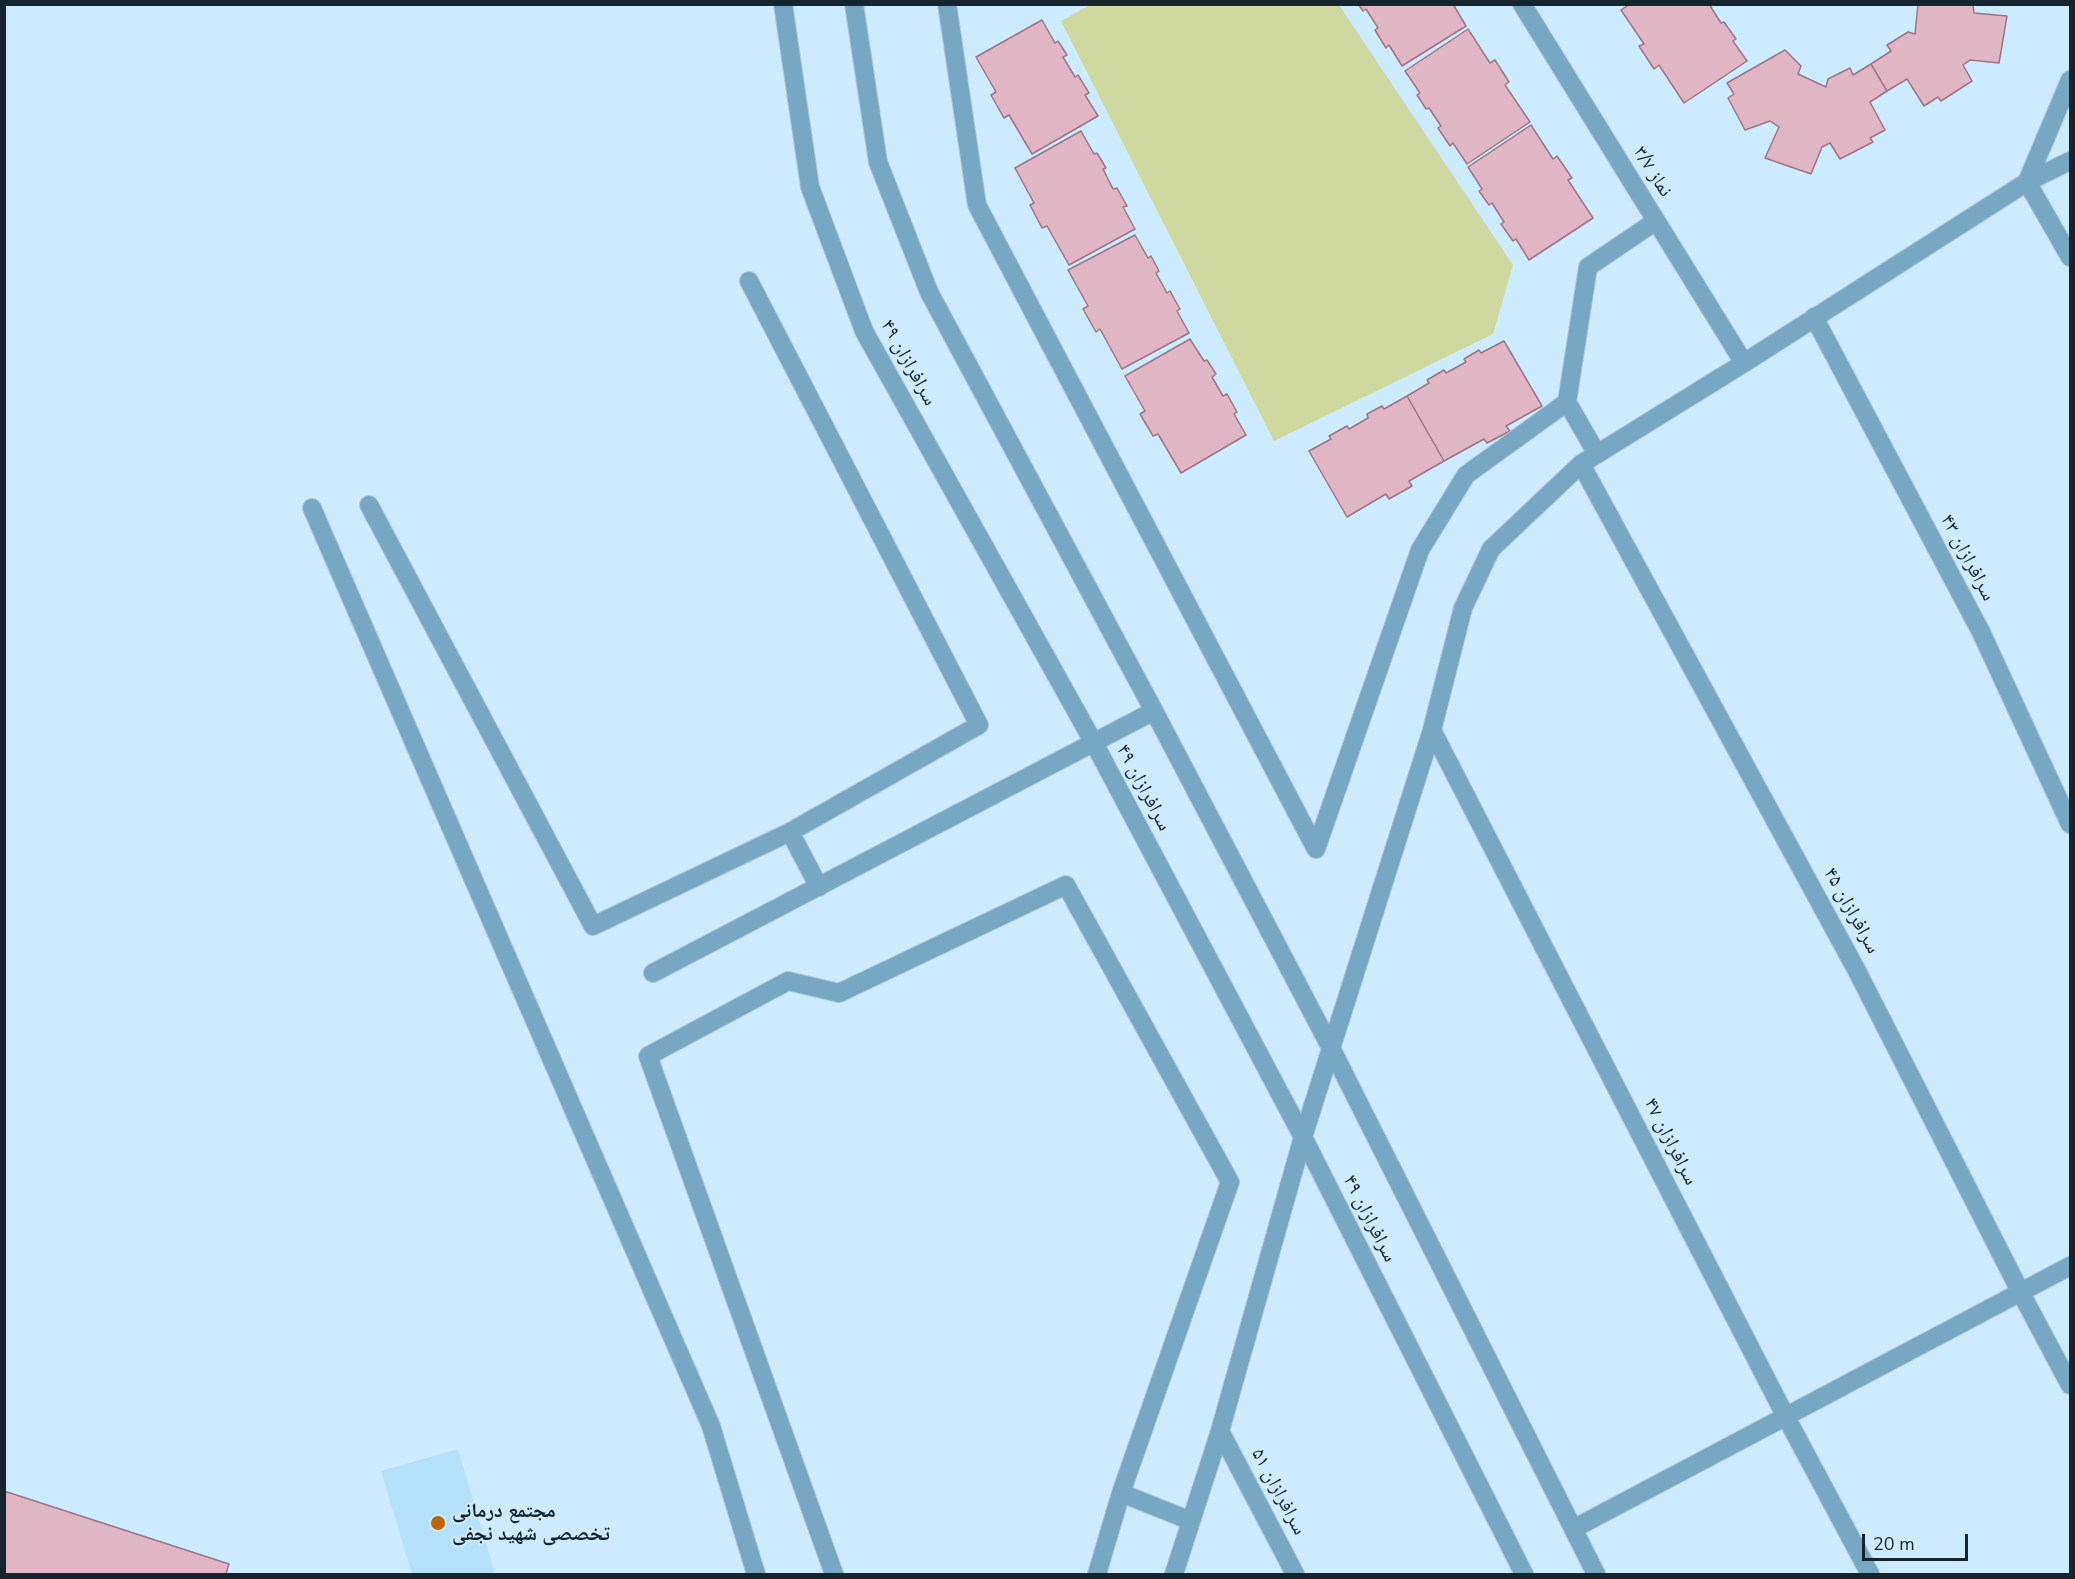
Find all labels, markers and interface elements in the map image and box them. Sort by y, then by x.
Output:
street label: نماز ۳/۷ [1627,142,1677,202]
street label: سرافرازان ۴۹ [875,316,941,410]
street label: سرافرازان ۴۳ [1934,511,2000,605]
street label: سرافرازان ۴۹ [1110,741,1176,835]
street label: سرافرازان ۴۵ [1818,864,1884,958]
street label: سرافرازان ۴۷ [1638,1094,1702,1190]
street label: سرافرازان ۴۹ [1337,1171,1401,1267]
street label: سرافرازان ۵۱ [1245,1445,1311,1539]
place label: مجتمع درمانی تخصصی شهید نجفی [452,1500,610,1547]
marker: مجتمع درمانی تخصصی شهید نجفی [429,1514,447,1532]
scale bar [1865,1522,1972,1560]
text: 20 m [1873,1532,1915,1556]

